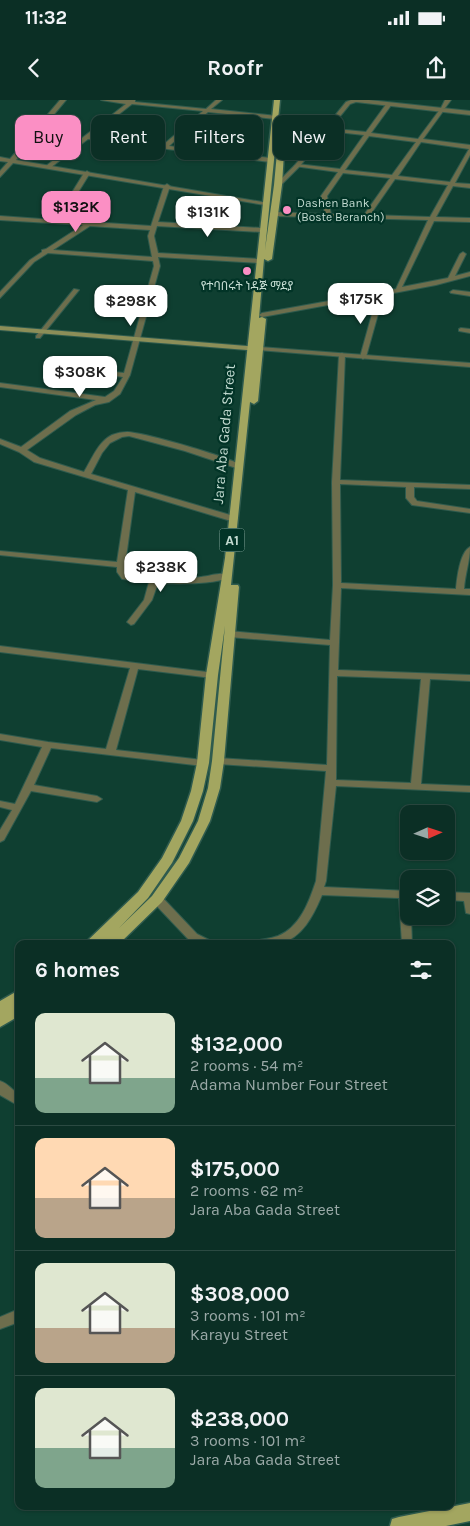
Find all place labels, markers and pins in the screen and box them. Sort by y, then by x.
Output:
pin: $132K [41,190,111,233]
pin: $131K [173,196,243,238]
place label: Dashen Bank (Boste Beranch) [297,196,385,224]
marker: Dashen Bank (Boste Beranch) [281,204,293,216]
marker: የተባበሩት ነዳጅ ማደያ [241,265,253,277]
place label: የተባበሩት ነዳጅ ማደያ [201,279,294,293]
pin: $175K [326,282,396,325]
pin: $298K [96,284,166,327]
pin: $308K [45,356,115,398]
pin: $238K [126,550,196,593]

